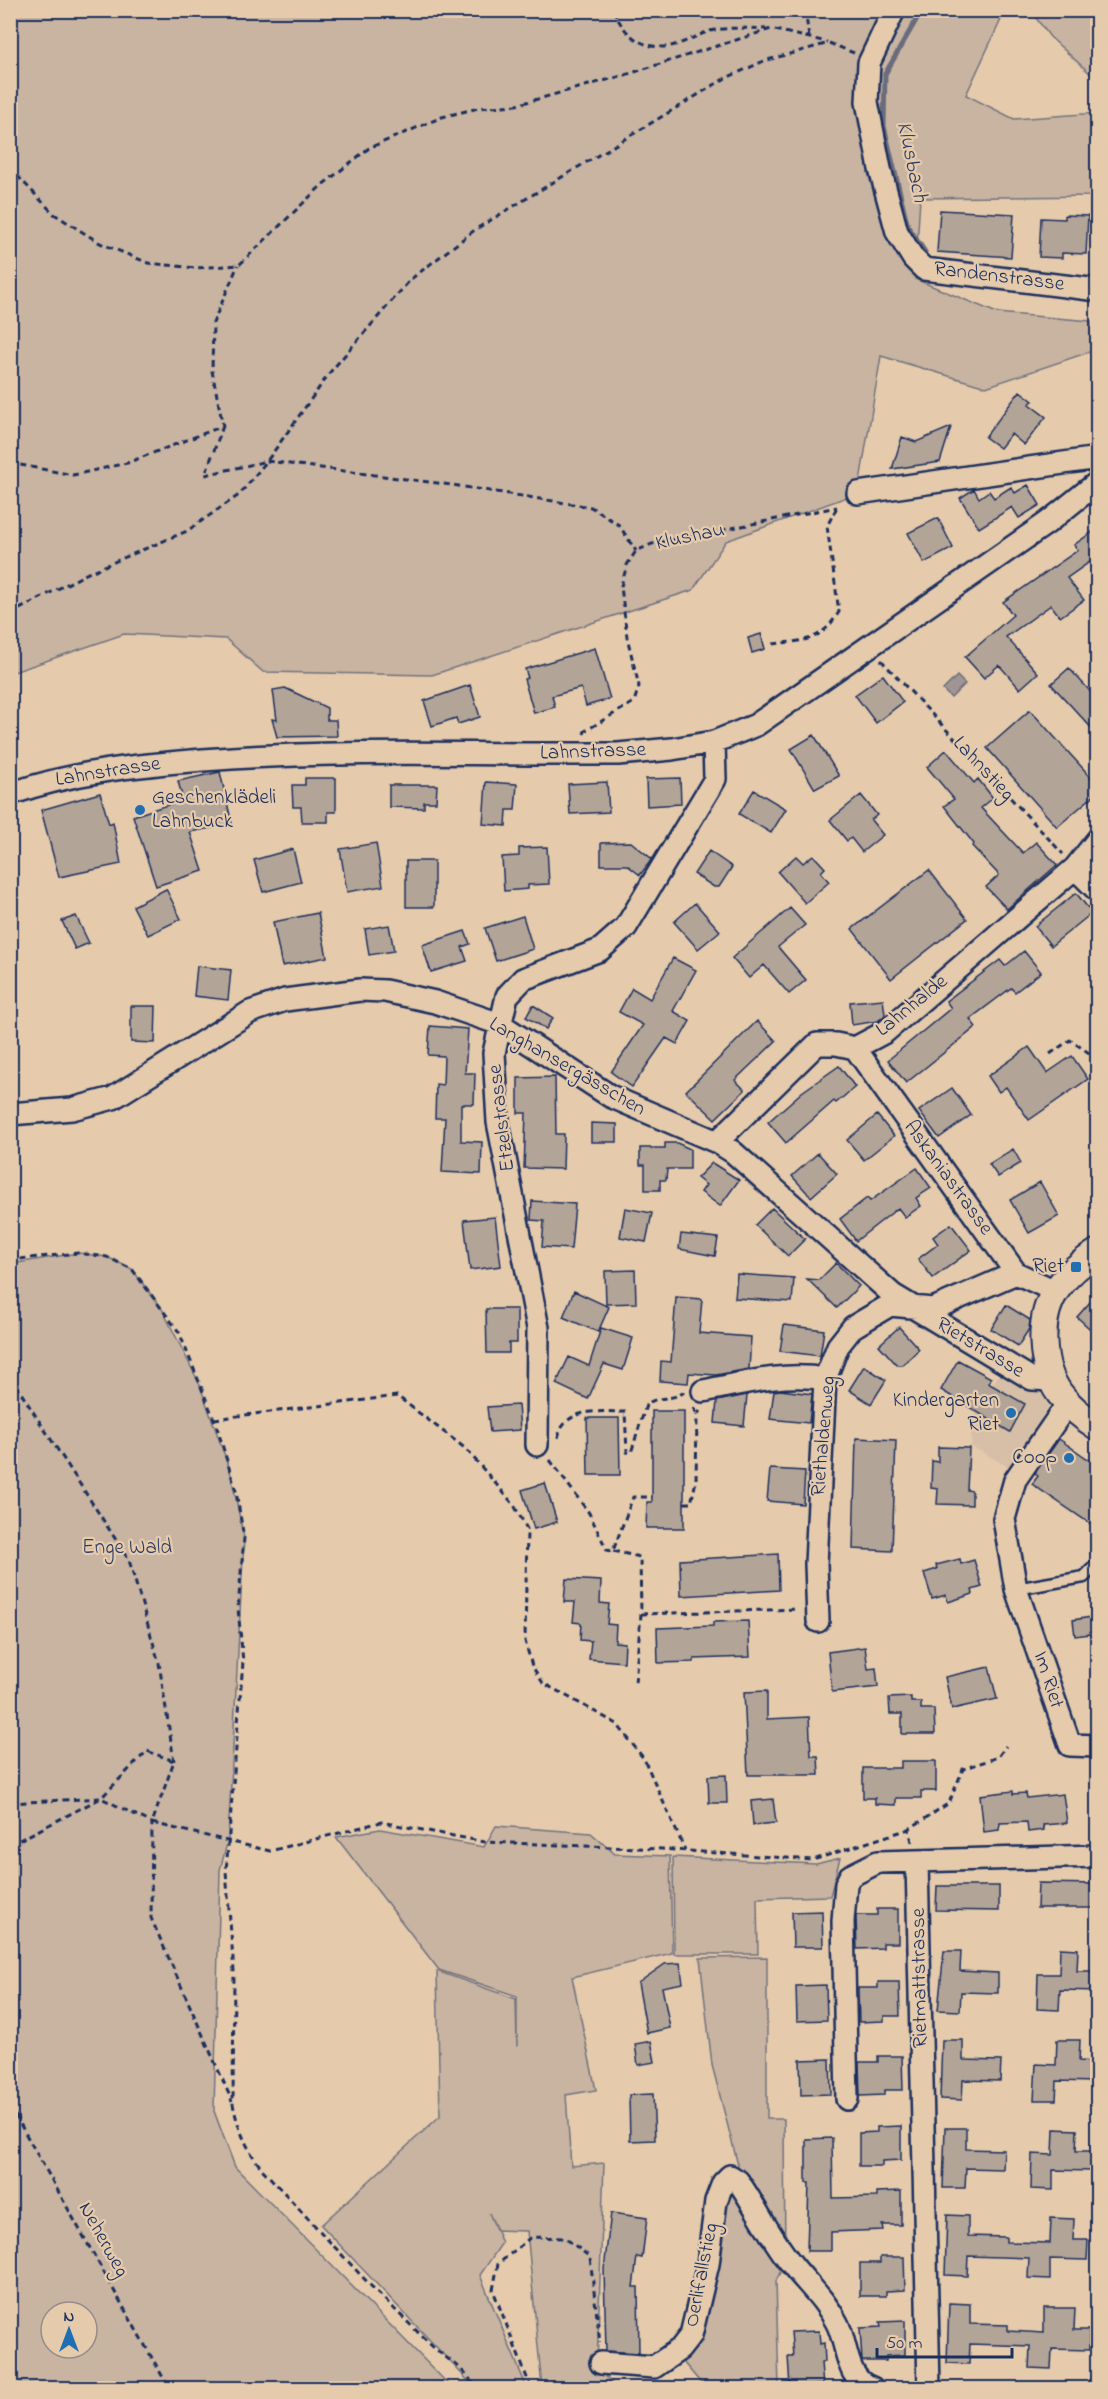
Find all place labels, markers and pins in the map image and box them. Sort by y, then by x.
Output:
place label: Geschenklädeli Lahnbuck [152,783,276,837]
marker: Geschenklädeli Lahnbuck [133,803,147,817]
place label: Riet [1032,1252,1064,1282]
marker: Riet [1069,1260,1083,1274]
place label: Kindergarten Riet [893,1386,999,1440]
marker: Kindergarten Riet [1004,1406,1018,1420]
place label: Coop [1012,1443,1057,1473]
marker: Coop [1062,1451,1076,1465]

